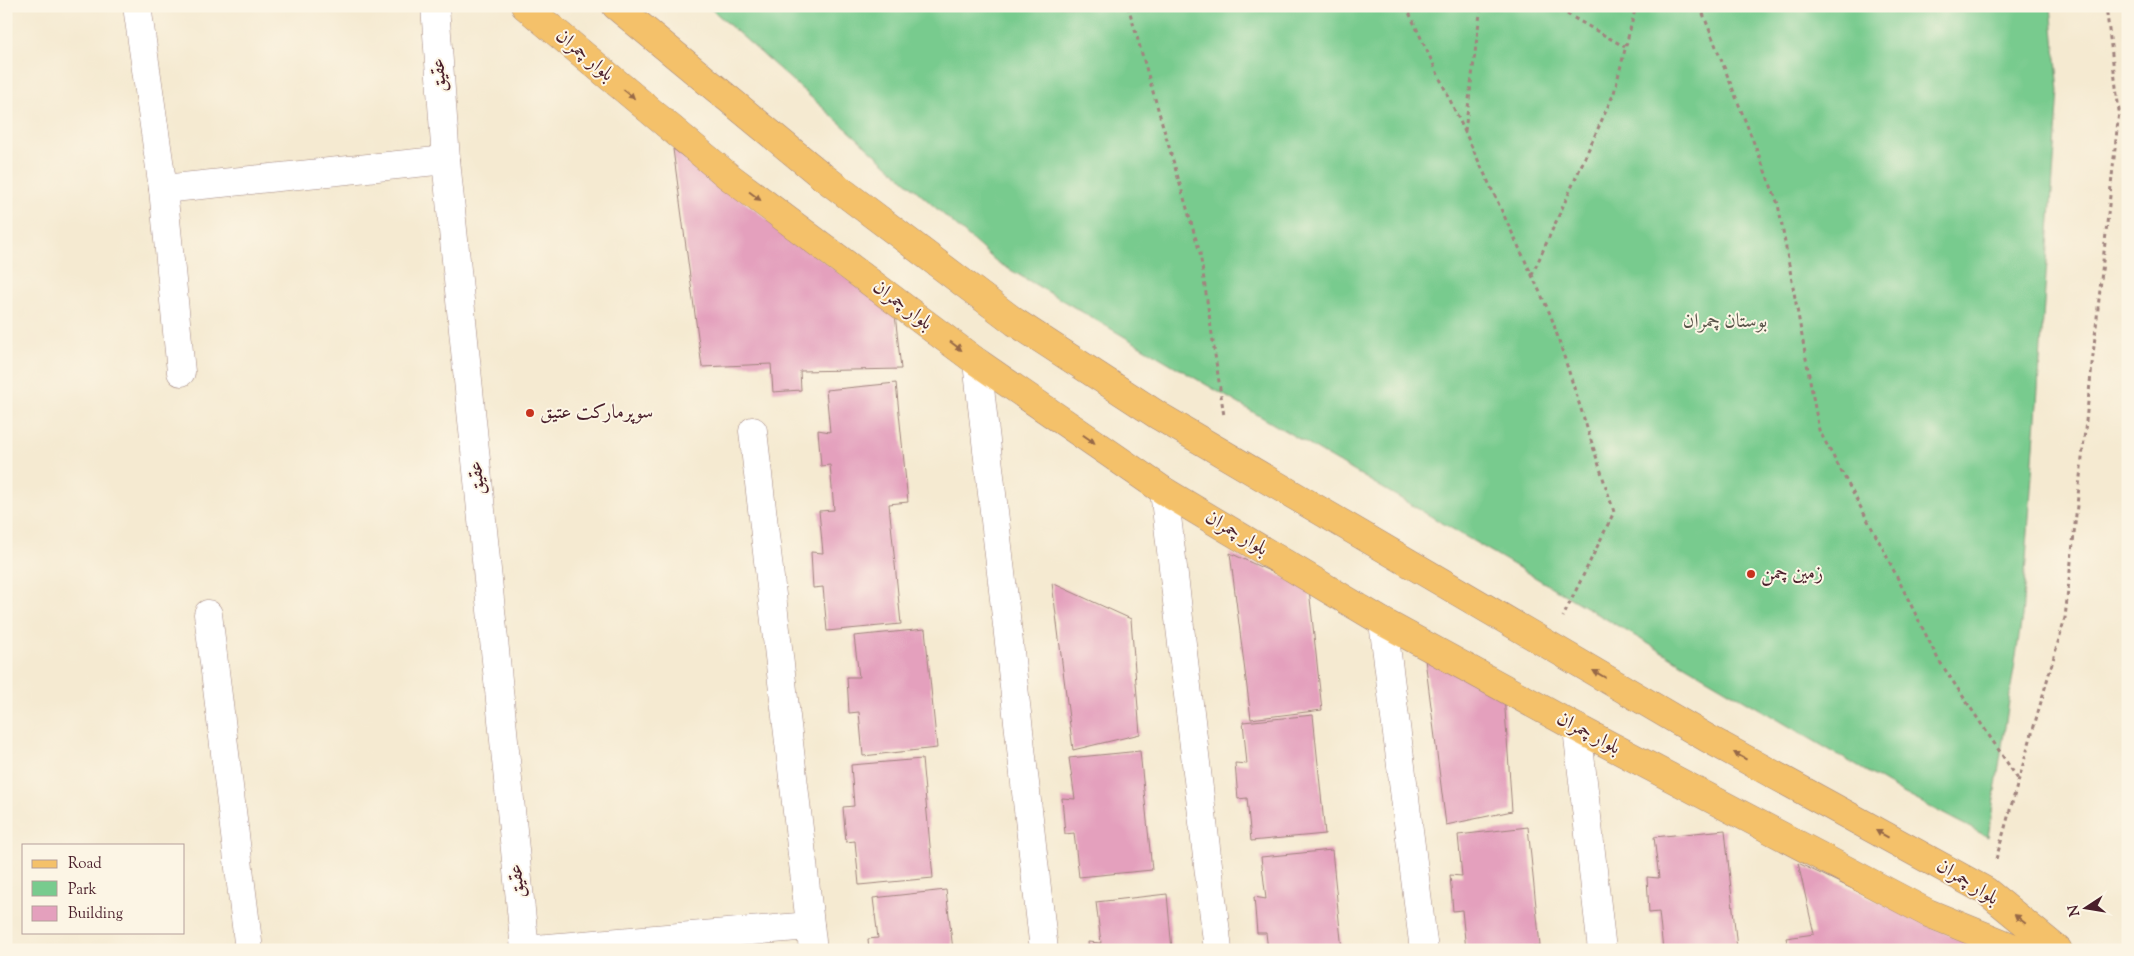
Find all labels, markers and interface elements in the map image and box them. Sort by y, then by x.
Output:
street label: بلوار چمران [548,23,620,89]
street label: عقیق [424,57,456,93]
one-way arrow [623,88,636,99]
one-way arrow [748,191,761,202]
street label: بلوار چمران [866,274,938,338]
park label: بوستان چمران [1683,308,1767,337]
one-way arrow [949,341,963,351]
place label: سوپرمارکت عتیق [540,399,653,428]
marker: سوپرمارکت عتیق [524,407,536,419]
one-way arrow [1082,434,1095,444]
street label: عقیق [462,460,494,496]
street label: بلوار چمران [1199,504,1273,564]
place label: زمین چمن [1761,560,1823,589]
marker: زمین چمن [1745,568,1757,580]
one-way arrow [1593,670,1606,679]
street label: بلوار چمران [1551,705,1625,763]
one-way arrow [1733,751,1747,760]
one-way arrow [1875,830,1890,838]
legend [22,844,185,934]
street label: بلوار چمران [1930,852,2004,914]
text: Road [68,854,102,875]
street label: عقیق [502,863,534,899]
text: Park [68,880,97,901]
north arrow [2062,884,2112,934]
text: N [2064,903,2086,918]
text: Building [68,904,123,925]
one-way arrow [2014,913,2027,924]

